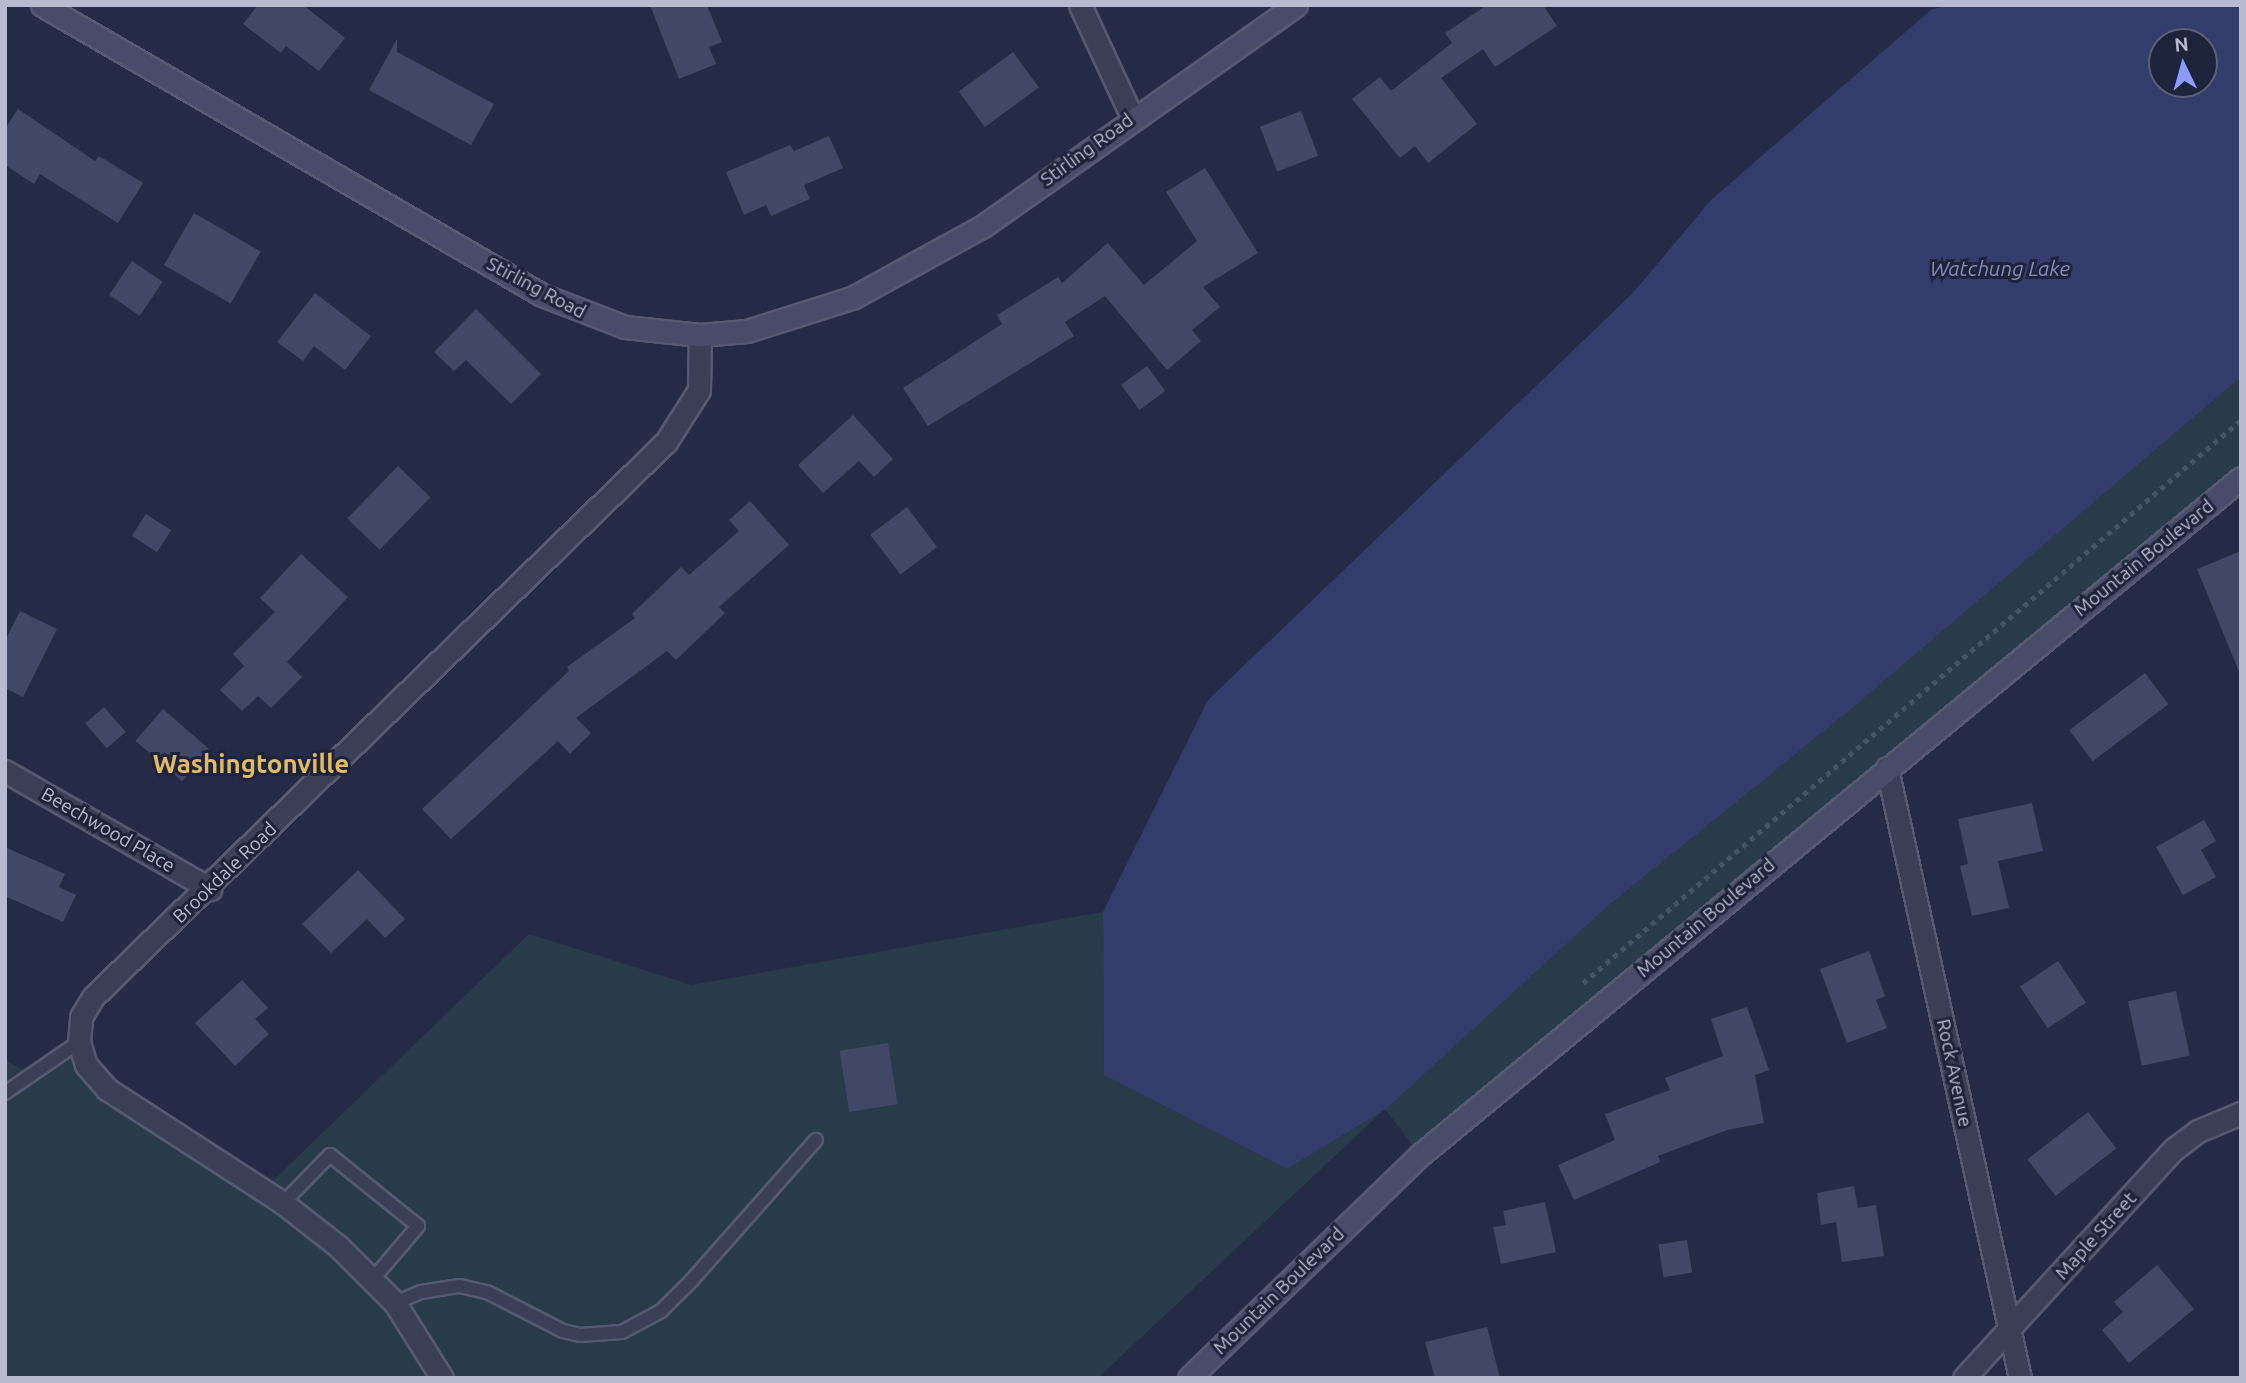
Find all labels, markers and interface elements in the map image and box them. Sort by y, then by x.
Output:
north arrow [2148,28,2218,98]
text: N [2173,32,2189,56]
street label: Stirling Road [1036,109,1138,191]
street label: Stirling Road [483,252,589,324]
water label: Watchung Lake [1930,255,2070,281]
street label: Mountain Boulevard [2070,495,2218,621]
district label: Washingtonville [153,748,349,780]
street label: Beechwood Place [37,782,179,878]
street label: Brookdale Road [168,818,282,928]
street label: Mountain Boulevard [1632,854,1780,982]
street label: Rock Avenue [1931,1017,1977,1129]
street label: Maple Street [2051,1187,2141,1285]
street label: Mountain Boulevard [1209,1223,1349,1359]

